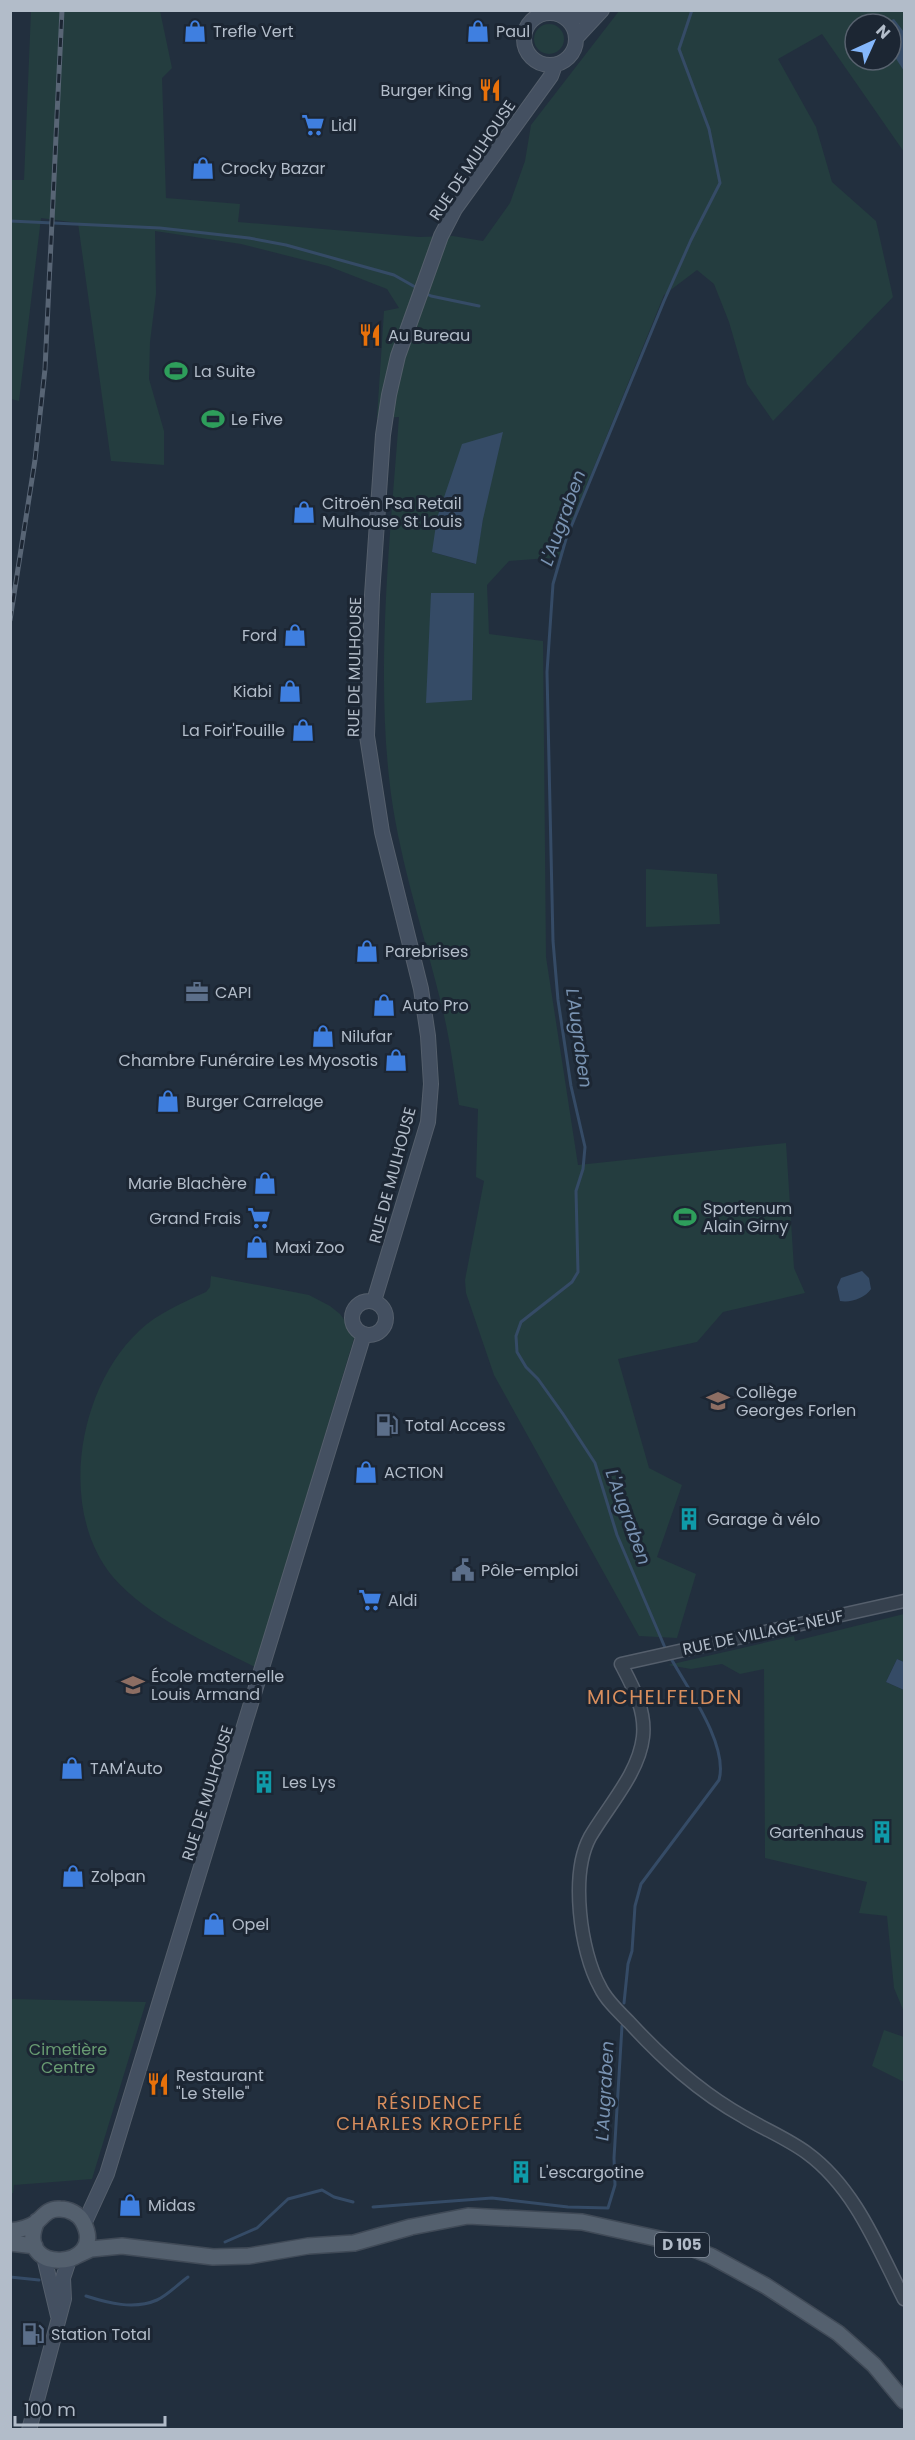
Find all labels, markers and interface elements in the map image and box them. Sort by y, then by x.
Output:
north arrow [843,12,903,72]
shop icon: Trefle Vert [182,18,208,44]
shop icon: Paul [465,18,491,44]
text: N [871,19,896,44]
place label: Trefle Vert [213,20,294,43]
place label: Paul [496,20,530,43]
restaurant icon: Burger King [477,77,503,103]
place label: Burger King [380,79,472,102]
street label: RUE DE MULHOUSE [424,96,521,225]
supermarket icon: Lidl [300,112,326,138]
place label: Lidl [331,114,357,137]
shop icon: Crocky Bazar [190,155,216,181]
place label: Crocky Bazar [221,157,326,180]
restaurant icon: Au Bureau [357,322,383,348]
place label: Au Bureau [388,324,470,347]
sports icon: La Suite [163,358,189,384]
place label: La Suite [194,360,255,383]
sports icon: Le Five [200,406,226,432]
place label: Le Five [231,408,283,431]
water label: L'Augraben [534,466,591,569]
place label: Citroën Psa Retail Mulhouse St Louis [322,492,462,533]
shop icon: Citroën Psa Retail Mulhouse St Louis [291,499,317,525]
street label: RUE DE MULHOUSE [342,597,367,737]
shop icon: Ford [282,622,308,648]
place label: Ford [242,624,277,647]
shop icon: Kiabi [277,678,303,704]
place label: Kiabi [233,680,272,703]
shop icon: La Foir'Fouille [290,717,316,743]
place label: La Foir'Fouille [182,719,285,742]
shop icon: Parebrises [354,938,380,964]
place label: Parebrises [385,940,468,963]
office icon: CAPI [184,979,210,1005]
place label: CAPI [215,981,251,1004]
water label: L'Augraben [560,987,599,1089]
shop icon: Auto Pro [371,992,397,1018]
place label: Auto Pro [402,994,469,1017]
shop icon: Nilufar [310,1023,336,1049]
place label: Nilufar [341,1025,392,1048]
shop icon: Chambre Funéraire Les Myosotis [383,1047,409,1073]
place label: Chambre Funéraire Les Myosotis [119,1049,378,1072]
shop icon: Burger Carrelage [155,1088,181,1114]
place label: Burger Carrelage [186,1090,324,1113]
street label: RUE DE MULHOUSE [363,1104,422,1246]
shop icon: Marie Blachère [252,1170,278,1196]
place label: Marie Blachère [128,1172,247,1195]
place label: Sportenum Alain Girny [703,1197,792,1238]
sports icon: Sportenum Alain Girny [672,1204,698,1230]
supermarket icon: Grand Frais [246,1205,272,1231]
place label: Grand Frais [149,1207,241,1230]
shop icon: Maxi Zoo [244,1234,270,1260]
place label: Maxi Zoo [275,1236,345,1259]
place label: Collège Georges Forlen [736,1381,856,1422]
school or university icon: Collège Georges Forlen [705,1388,731,1414]
fuel station icon: Total Access [374,1412,400,1438]
place label: Total Access [405,1414,506,1437]
shop icon: ACTION [353,1459,379,1485]
place label: ACTION [384,1461,444,1484]
water label: L'Augraben [600,1465,657,1568]
building icon: Garage à vélo [676,1506,702,1532]
place label: Garage à vélo [707,1508,820,1531]
public building icon: Pôle-emploi [450,1557,476,1583]
place label: Pôle-emploi [481,1559,579,1582]
supermarket icon: Aldi [357,1587,383,1613]
place label: Aldi [388,1589,417,1612]
street label: RUE DE VILLAGE-NEUF [681,1604,846,1661]
place label: École maternelle Louis Armand [151,1665,284,1706]
school or university icon: École maternelle Louis Armand [120,1672,146,1698]
district label: MICHELFELDEN [587,1683,743,1711]
street label: RUE DE MULHOUSE [176,1723,239,1864]
shop icon: TAM'Auto [59,1755,85,1781]
place label: TAM'Auto [90,1757,163,1780]
building icon: Les Lys [251,1769,277,1795]
place label: Les Lys [282,1771,336,1794]
building icon: Gartenhaus [869,1819,895,1845]
place label: Gartenhaus [769,1821,864,1844]
shop icon: Zolpan [60,1863,86,1889]
place label: Zolpan [91,1865,146,1888]
shop icon: Opel [201,1911,227,1937]
place label: Opel [232,1913,269,1936]
park label: Cimetière Centre [29,2038,107,2079]
water label: L'Augraben [589,2040,620,2142]
place label: Restaurant "Le Stelle" [176,2064,264,2105]
restaurant icon: Restaurant "Le Stelle" [145,2071,171,2097]
district label: RÉSIDENCE CHARLES KROEPFLÉ [336,2090,524,2136]
building icon: L'escargotine [508,2159,534,2185]
place label: L'escargotine [539,2161,644,2184]
shop icon: Midas [117,2192,143,2218]
place label: Midas [148,2194,196,2217]
road number: D 105 [655,2233,709,2257]
fuel station icon: Station Total [20,2321,46,2347]
place label: Station Total [51,2323,151,2346]
scale bar [15,2389,165,2427]
text: 100 m [24,2397,76,2422]

